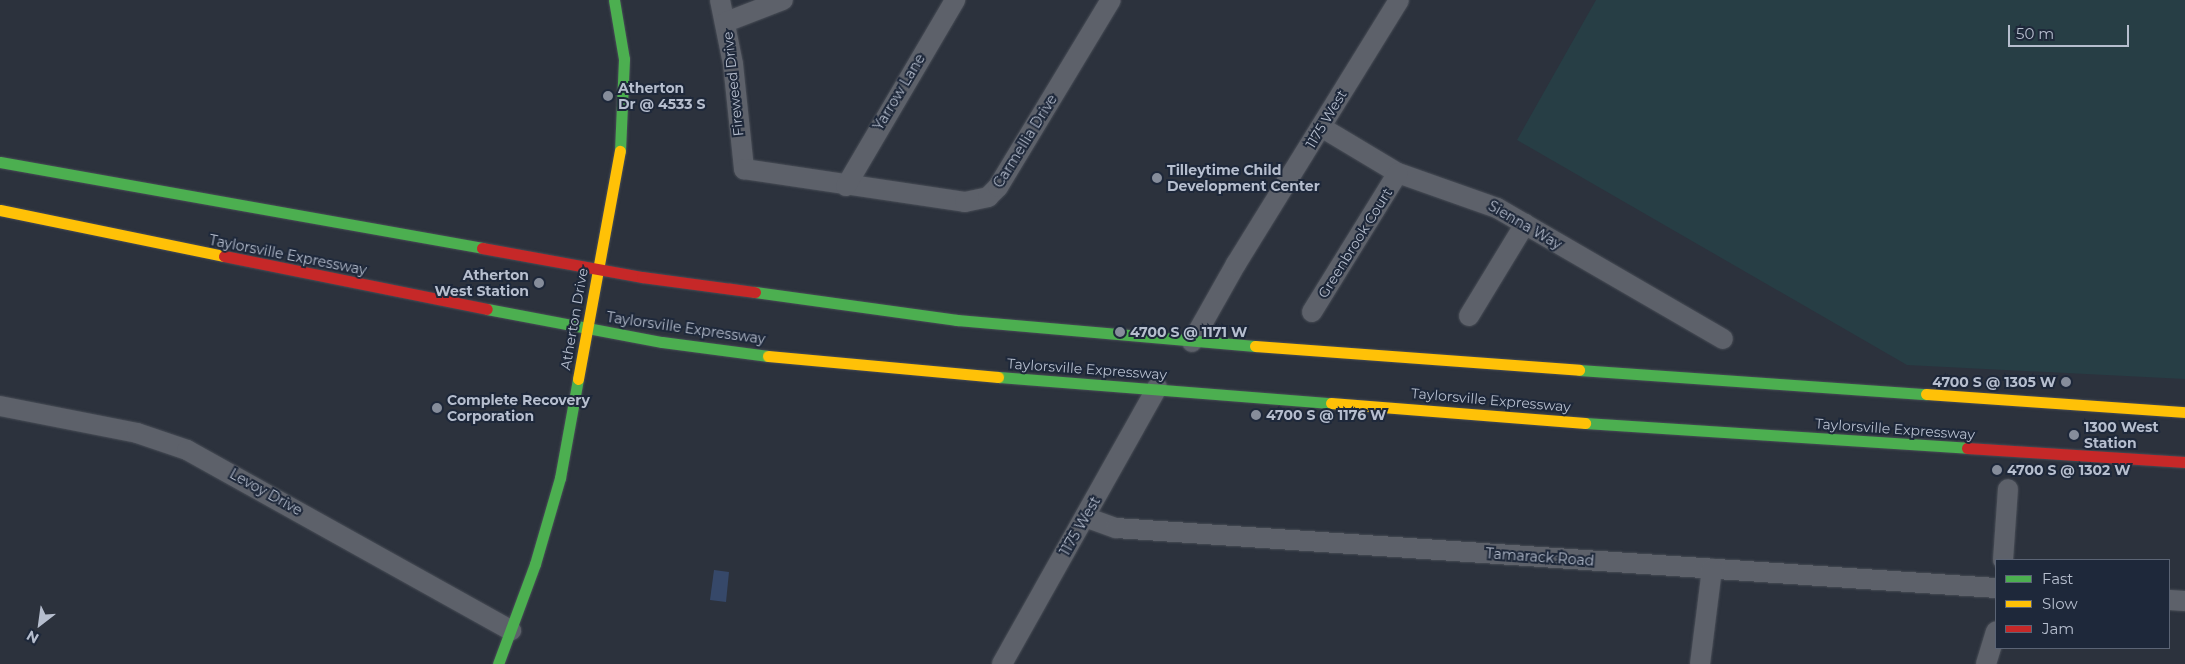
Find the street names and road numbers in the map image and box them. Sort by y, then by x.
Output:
street label: Fireweed Drive [719,31,747,137]
street label: Yarrow Lane [870,51,928,133]
street label: 1175 West [1302,87,1350,151]
street label: Carmellia Drive [990,91,1060,191]
street label: Greenbrook Court [1314,185,1396,301]
street label: Sienna Way [1485,197,1565,253]
street label: Taylorsville Expressway [208,231,368,279]
street label: Atherton Drive [557,267,591,371]
street label: Taylorsville Expressway [606,309,766,347]
street label: Taylorsville Expressway [1007,355,1167,383]
street label: Taylorsville Expressway [1410,385,1572,415]
street label: Taylorsville Expressway [1815,415,1975,443]
street label: Levoy Drive [227,465,305,519]
street label: 1175 West [1056,493,1104,559]
street label: Tamarack Road [1485,545,1595,569]

